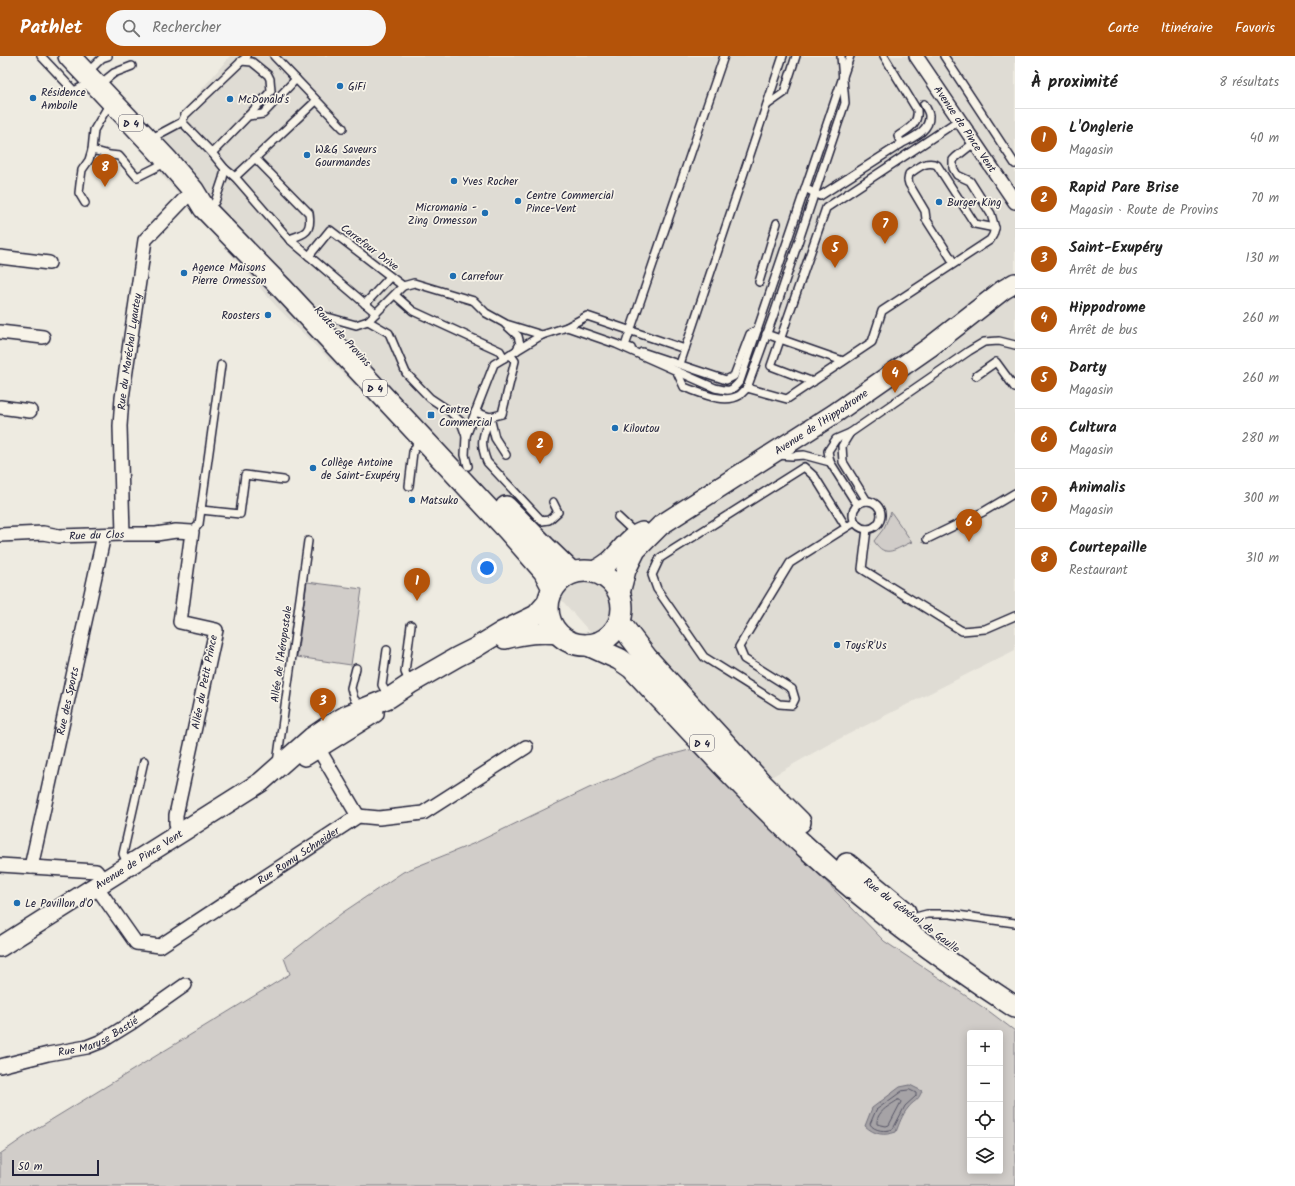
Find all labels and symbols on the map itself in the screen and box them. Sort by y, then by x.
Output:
place label: GiFi [348,78,366,96]
marker: GiFi [335,81,345,91]
street label: Avenue de Pince Vent [929,82,1001,177]
place label: Résidence Amboile [41,84,86,115]
place label: McDonald's [238,91,289,109]
marker: Résidence Amboile [28,93,38,103]
marker: McDonald's [225,94,235,104]
road number: D 4 [119,115,143,131]
place label: W&G Saveurs Gourmandes [315,141,377,172]
marker: W&G Saveurs Gourmandes [302,150,312,160]
pin: 8 [92,154,118,187]
place label: Yves Rocher [462,173,519,191]
marker: Yves Rocher [449,176,459,186]
place label: Centre Commercial Pince-Vent [526,187,614,218]
place label: Burger King [947,194,1001,212]
marker: Centre Commercial Pince-Vent [513,196,523,206]
marker: Burger King [934,197,944,207]
place label: Micromania - Zing Ormesson [408,199,477,230]
marker: Micromania - Zing Ormesson [480,208,490,218]
pin: 7 [872,211,898,244]
street label: Carrefour Drive [336,220,403,276]
pin: 5 [822,235,848,268]
place label: Agence Maisons Pierre Ormesson [192,259,267,290]
marker: Agence Maisons Pierre Ormesson [179,268,189,278]
place label: Carrefour [461,268,504,286]
marker: Carrefour [448,271,458,281]
street label: Rue du Maréchal Lyautey [113,291,147,411]
street label: Route de Provins [309,302,376,371]
place label: Roosters [221,307,260,325]
marker: Roosters [263,310,273,320]
pin: 4 [882,360,908,393]
road number: D 4 [363,380,387,396]
street label: Avenue de l'Hippodrome [771,385,872,460]
place label: Centre Commercial [439,401,492,432]
marker: Centre Commercial [426,410,436,420]
place label: Kiloutou [623,420,660,438]
marker: Kiloutou [610,423,620,433]
pin: 2 [527,431,553,464]
place label: Collège Antoine de Saint-Exupéry [321,454,401,485]
marker: Collège Antoine de Saint-Exupéry [308,463,318,473]
place label: Matsuko [420,492,458,510]
marker: Matsuko [407,495,417,505]
pin: 6 [956,509,982,542]
street label: Rue du Clos [69,526,125,546]
your location [477,558,497,578]
pin: 1 [404,568,430,601]
street label: Allée de l'Aéropostale [266,605,298,704]
street label: Allée du Petit Prince [187,633,223,731]
place label: Toys'R'Us [845,637,887,655]
marker: Toys'R'Us [832,640,842,650]
street label: Rue des Sports [52,665,85,737]
pin: 3 [310,688,336,721]
road number: D 4 [690,735,714,751]
street label: Rue Romy Schneider [254,822,344,890]
street label: Avenue de Pince Vent [91,825,187,895]
street label: Rue du Général de Gaulle [859,873,963,958]
place label: Le Pavillon d'O [25,895,93,913]
marker: Le Pavillon d'O [12,898,22,908]
street label: Rue Maryse Bastié [57,1012,143,1062]
scale bar [12,1158,99,1177]

